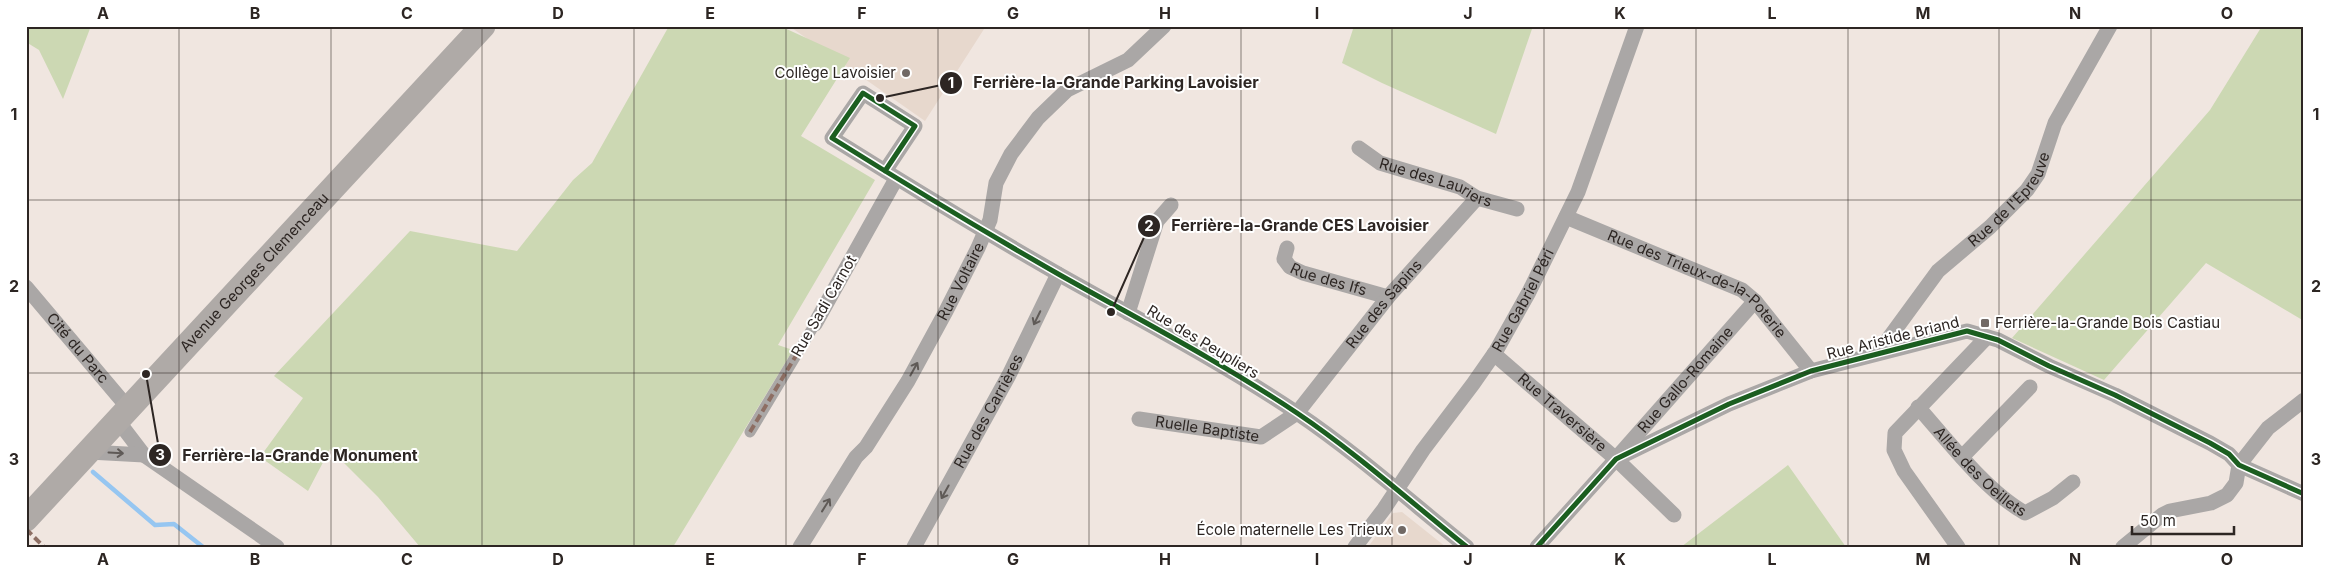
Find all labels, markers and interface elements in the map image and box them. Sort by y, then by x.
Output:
text: A [97,3,109,23]
text: B [250,3,260,23]
text: C [401,3,413,23]
text: D [552,3,564,23]
text: E [705,3,715,23]
text: F [857,3,867,23]
text: G [1007,3,1019,23]
text: H [1159,3,1171,23]
text: I [1315,3,1319,23]
text: J [1463,3,1473,23]
text: K [1614,3,1626,23]
text: L [1767,3,1777,23]
text: M [1916,3,1930,23]
text: N [2069,3,2081,23]
text: O [2221,3,2233,23]
place label: Collège Lavoisier [774,63,896,82]
marker: Collège Lavoisier [900,67,912,79]
callout: Ferrière-la-Grande Parking Lavoisier [938,67,1268,98]
text: Ferrière-la-Grande Parking Lavoisier [973,72,1259,92]
text: 1 [948,73,954,92]
text: 1 [11,104,17,124]
text: 1 [2313,104,2319,124]
street label: Rue de l'Epreuve [1964,149,2054,250]
street label: Rue des Lauriers [1377,153,1494,211]
street label: Avenue Georges Clemenceau [176,189,333,356]
callout: Ferrière-la-Grande CES Lavoisier [1137,210,1439,241]
text: Ferrière-la-Grande CES Lavoisier [1171,215,1429,235]
text: 2 [1144,216,1154,235]
street label: Rue des Trieux-de-la-Poterie [1605,225,1791,342]
street label: Rue Voltaire [933,240,988,324]
street label: Rue Gabriel Péri [1487,245,1558,355]
street label: Rue Sadi Carnot [787,251,860,360]
street label: Rue des Sapins [1341,256,1426,352]
street label: Rue des Ifs [1287,258,1369,300]
text: 2 [9,276,19,296]
text: 2 [2311,276,2321,296]
street label: Rue des Peupliers [1144,301,1263,383]
street label: Cité du Parc [43,309,113,387]
one-way arrow [1032,310,1042,325]
street label: Rue Aristide Briand [1825,312,1961,363]
place label: Ferrière-la-Grande Bois Castiau [1995,313,2220,332]
marker: Ferrière-la-Grande Bois Castiau [1979,317,1991,329]
street label: Rue Gallo-Romaine [1633,322,1737,437]
street label: Rue des Carrières [949,351,1027,471]
one-way arrow [910,363,920,377]
street label: Rue Traversière [1514,369,1611,456]
street label: Ruelle Baptiste [1154,412,1261,446]
street label: Allée des Oeillets [1930,422,2030,521]
callout: Ferrière-la-Grande Monument [147,440,428,471]
text: 3 [155,445,165,464]
text: Ferrière-la-Grande Monument [182,445,418,465]
text: 3 [9,449,19,469]
one-way arrow [108,449,124,458]
text: 3 [2311,449,2321,469]
one-way arrow [939,484,949,499]
one-way arrow [821,499,831,513]
scale bar [2132,503,2235,535]
text: 50 m [2140,511,2176,530]
place label: École maternelle Les Trieux [1197,520,1392,539]
marker: École maternelle Les Trieux [1396,524,1408,536]
text: A [97,549,109,569]
text: B [250,549,260,569]
text: C [401,549,413,569]
text: D [552,549,564,569]
text: E [705,549,715,569]
text: F [857,549,867,569]
text: G [1007,549,1019,569]
text: H [1159,549,1171,569]
text: I [1315,549,1319,569]
text: J [1463,549,1473,569]
text: K [1614,549,1626,569]
text: L [1767,549,1777,569]
text: M [1916,549,1930,569]
text: N [2069,549,2081,569]
text: O [2221,549,2233,569]

